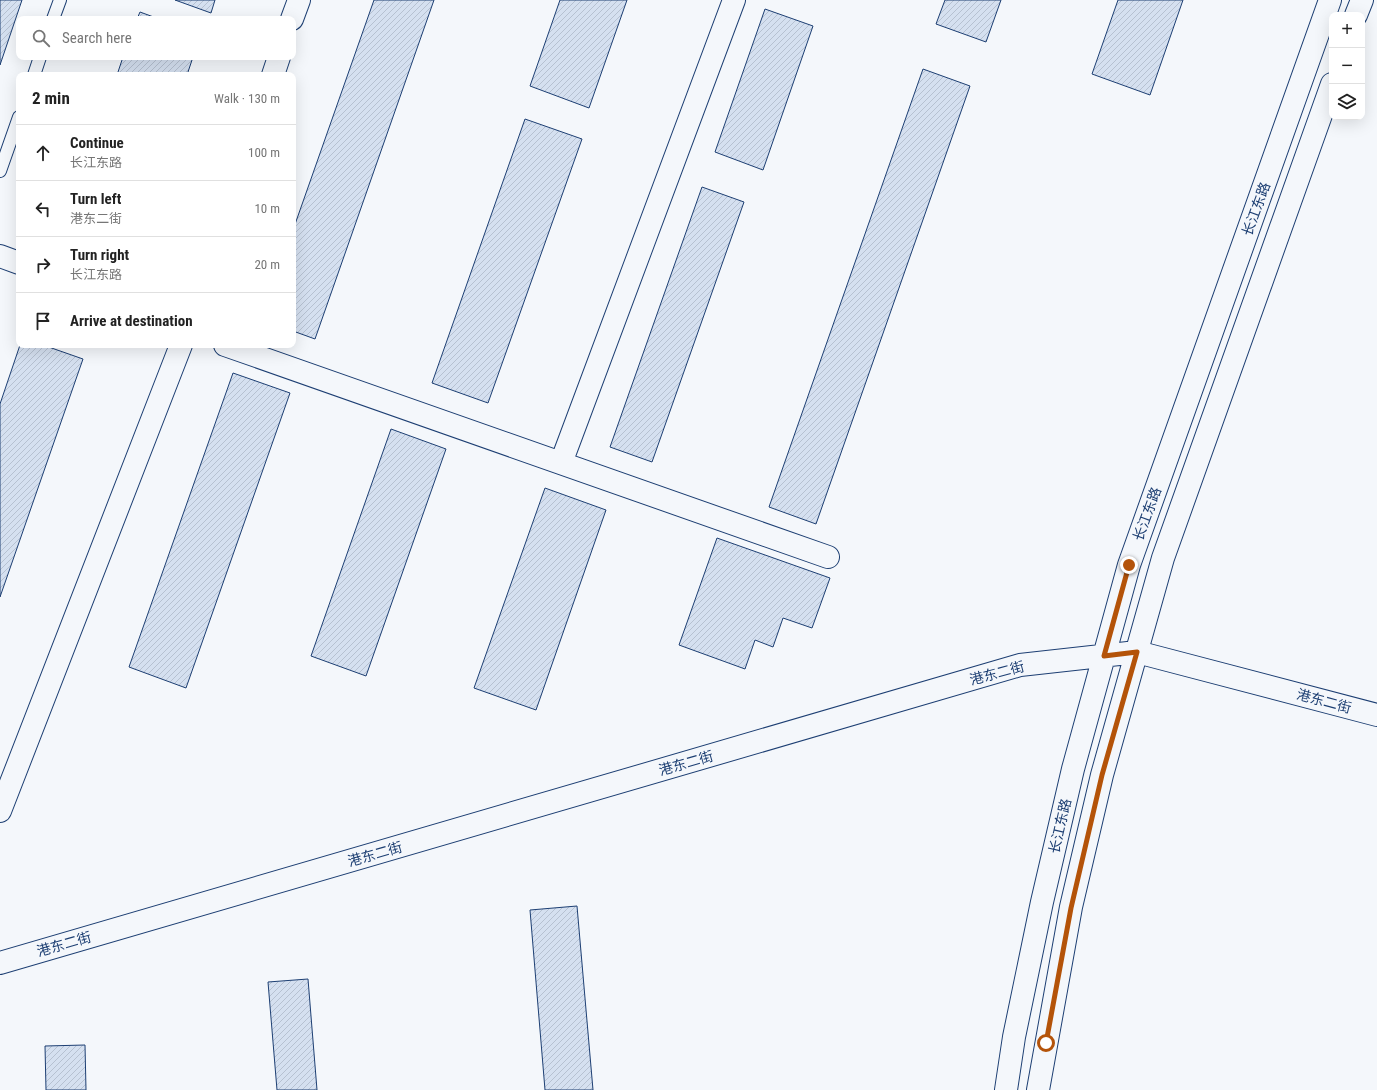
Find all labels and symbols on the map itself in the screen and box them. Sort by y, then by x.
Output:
street label: 长江东路 [1239,180,1273,238]
street label: 长江东路 [1130,485,1164,543]
route end [1120,556,1138,574]
street label: 港东二街 [968,658,1026,688]
street label: 港东二街 [1295,686,1353,716]
street label: 港东二街 [657,748,715,778]
street label: 长江东路 [1046,797,1074,855]
street label: 港东二街 [346,839,404,869]
street label: 港东二街 [35,929,93,959]
route start [1037,1034,1055,1052]

